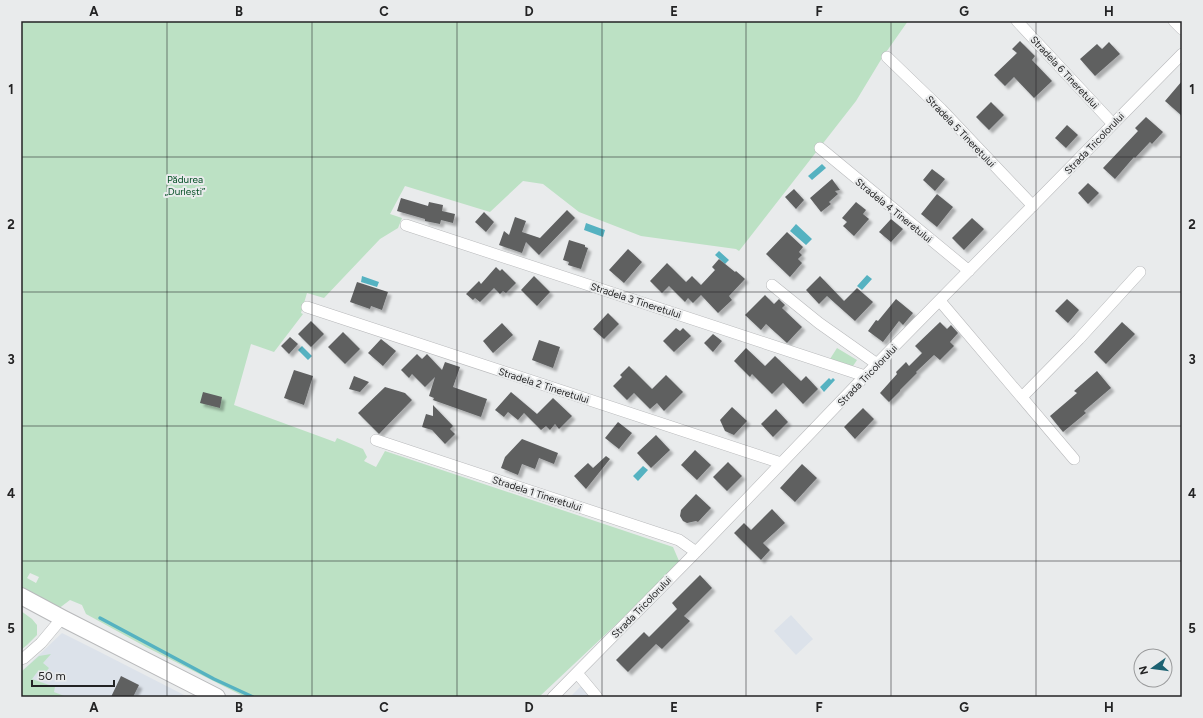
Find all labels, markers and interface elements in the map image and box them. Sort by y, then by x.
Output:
text: A [89,4,99,19]
text: B [235,4,243,19]
text: C [379,4,389,19]
text: D [524,4,534,19]
text: E [670,4,678,19]
text: F [815,4,823,19]
text: G [959,4,969,19]
text: H [1104,4,1114,19]
street label: Stradela 6 Tineretului [1028,33,1102,111]
text: 1 [8,82,14,97]
text: 1 [1189,82,1195,97]
street label: Stradela 5 Tineretului [923,93,998,170]
street label: Strada Tricolorului [1062,110,1127,177]
park label: Pădurea „Durlești” [165,173,206,198]
street label: Stradela 4 Tineretului [853,175,935,245]
text: 2 [7,217,15,232]
text: 2 [1188,217,1196,232]
street label: Stradela 3 Tineretului [589,280,683,321]
street label: Strada Tricolorului [835,342,900,409]
text: 3 [7,352,15,367]
text: 3 [1188,352,1196,367]
street label: Stradela 2 Tineretului [497,365,591,406]
street label: Stradela 1 Tineretului [490,473,583,514]
text: 4 [7,486,15,501]
text: 4 [1188,486,1196,501]
street label: Strada Tricolorului [609,574,674,641]
text: 5 [7,621,15,636]
text: 5 [1188,621,1196,636]
north arrow [1133,648,1173,688]
scale bar [32,662,114,688]
text: N [1136,665,1151,676]
text: 50 m [38,669,66,683]
text: A [89,700,99,715]
text: B [235,700,243,715]
text: C [379,700,389,715]
text: D [524,700,534,715]
text: E [670,700,678,715]
text: F [815,700,823,715]
text: G [959,700,969,715]
text: H [1104,700,1114,715]

